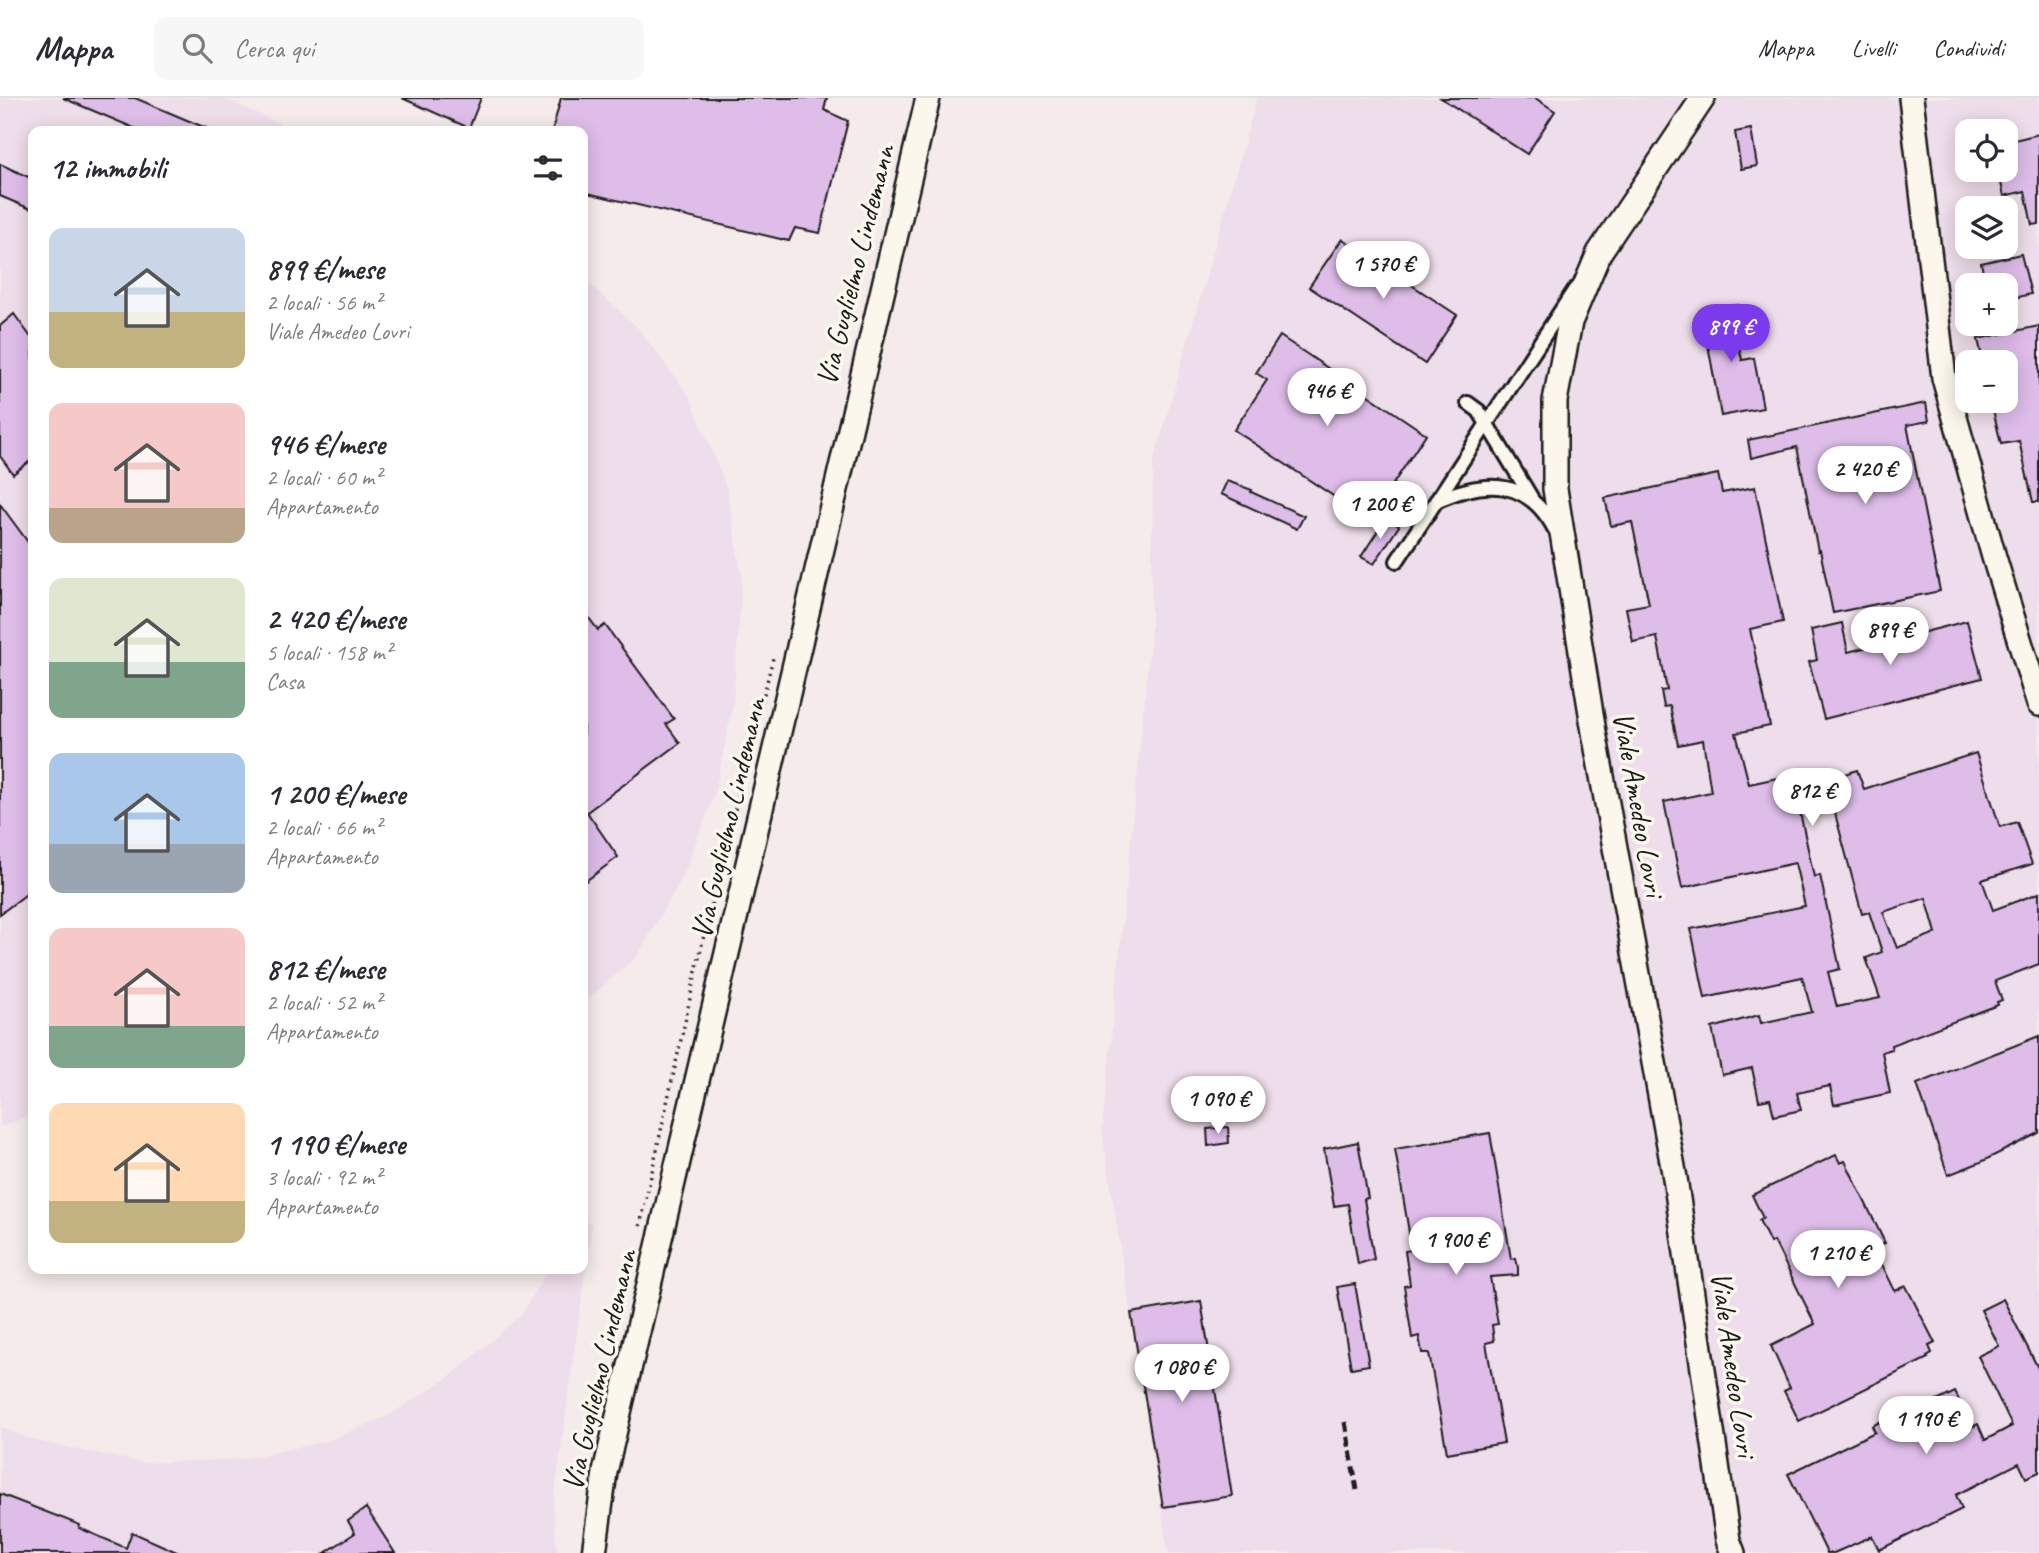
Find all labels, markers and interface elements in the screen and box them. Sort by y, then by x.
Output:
search box [154,17,644,80]
text: Mappa [35,27,112,69]
icon: search [178,29,216,67]
text: Cerca qui [234,32,314,65]
text: Mappa [1758,33,1814,63]
text: Livelli [1852,33,1895,63]
text: Condividi [1933,33,2004,63]
map controls [1955,119,2018,413]
button: locate [1955,119,2018,182]
street label: Via Guglielmo Lindemann [807,139,904,389]
text: 12 immobili [49,149,166,187]
icon: filters [529,149,567,187]
button: layers [1955,196,2018,259]
pin: 1 570 € [1318,242,1448,301]
text: 1 570 € [1352,249,1414,278]
text: 899 €/mese [266,250,384,288]
icon: home [105,256,189,340]
button: + [1955,273,2018,336]
text: 2 locali · 56 m² [266,288,381,317]
pin: 899 € [1682,304,1780,364]
text: 899 € [1708,312,1754,341]
text: Viale Amedeo Lovri [266,317,409,346]
button: − [1955,350,2018,413]
pin: 946 € [1278,368,1376,428]
text: 946 € [1303,376,1351,405]
text: 946 €/mese [266,425,385,463]
icon: home [105,431,189,515]
pin: 2 420 € [1800,446,1930,506]
text: 2 420 € [1834,454,1896,483]
text: 2 locali · 60 m² [266,463,381,492]
pin: 1 200 € [1315,482,1445,541]
text: 1 200 € [1349,489,1411,518]
text: Appartamento [266,492,378,521]
text: 2 420 €/mese [266,600,406,638]
icon: home [105,606,189,690]
pin: 899 € [1841,608,1939,667]
text: 899 € [1867,615,1913,644]
text: 5 locali · 158 m² [266,638,392,667]
text: Casa [266,667,304,696]
street label: Via Guglielmo Lindemann [682,692,775,942]
street label: Viale Amedeo Lovri [1604,709,1675,903]
pin: 812 € [1763,768,1861,828]
text: 1 200 €/mese [266,775,406,813]
text: 812 € [1789,776,1835,805]
icon: home [105,781,189,865]
text: 2 locali · 66 m² [266,813,381,842]
text: Appartamento [266,842,378,871]
text: 812 €/mese [266,950,385,988]
icon: home [105,956,189,1040]
text: 2 locali · 52 m² [266,988,381,1017]
text: Appartamento [266,1017,378,1046]
pin: 1 090 € [1153,1076,1283,1136]
text: 1 090 € [1187,1084,1249,1113]
text: 1 190 €/mese [266,1125,405,1163]
icon: home [105,1131,189,1215]
text: 3 locali · 92 m² [266,1163,381,1192]
text: Appartamento [266,1192,378,1221]
pin: 1 900 € [1391,1218,1521,1277]
text: 1 900 € [1425,1225,1487,1254]
pin: 1 210 € [1773,1230,1903,1290]
text: 1 210 € [1807,1238,1869,1267]
street label: Via Guglielmo Lindemann [553,1244,646,1494]
street label: Viale Amedeo Lovri [1702,1269,1766,1463]
pin: 1 080 € [1117,1344,1247,1404]
text: 1 080 € [1151,1352,1213,1381]
pin: 1 190 € [1861,1396,1991,1456]
text: 1 190 € [1895,1404,1957,1433]

